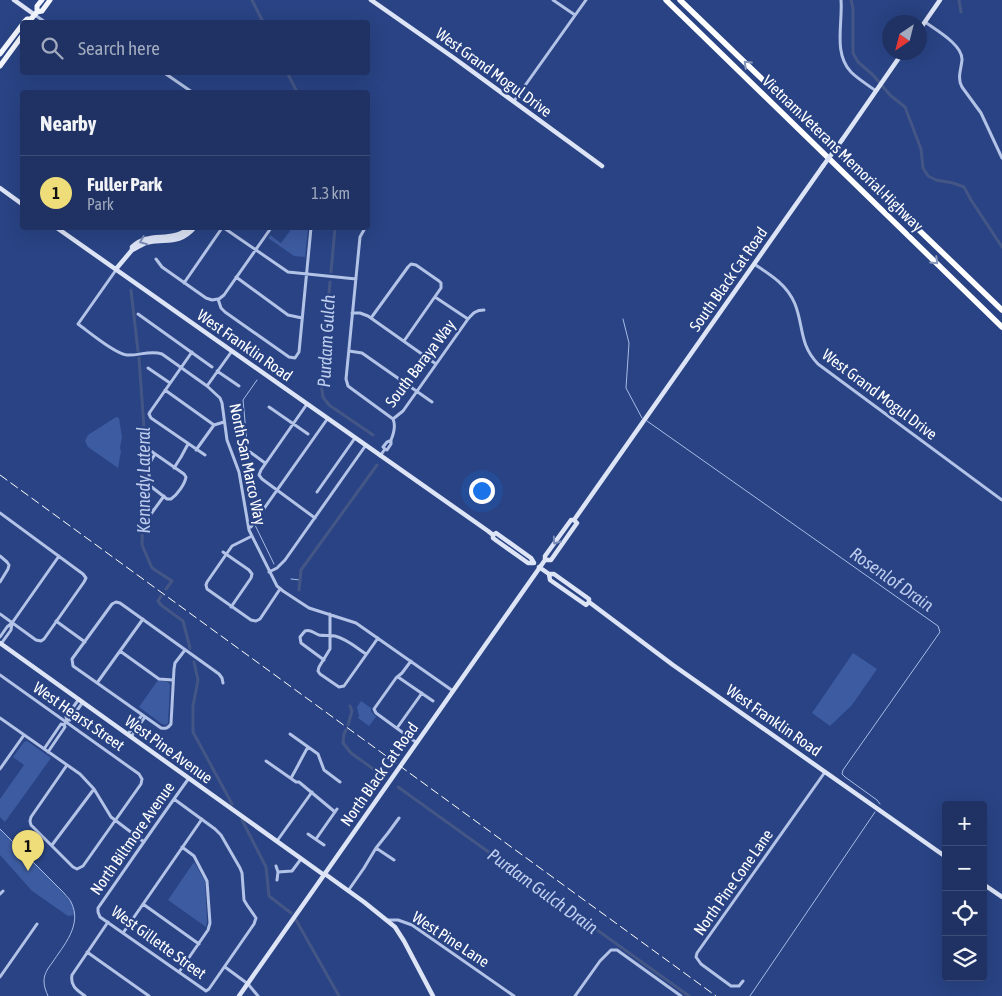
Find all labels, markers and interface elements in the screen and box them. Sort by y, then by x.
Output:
north arrow [882,15,927,60]
search box [20,20,370,75]
street label: West Grand Mogul Drive [432,24,556,121]
icon: search [38,34,66,62]
text: Search here [78,37,160,59]
one-way arrow [743,61,752,70]
street label: Vietnam Veterans Memorial Highway [758,71,927,236]
text: Nearby [40,111,96,135]
text: Fuller Park [87,173,162,195]
text: 1 [52,184,60,202]
text: 1.3 km [311,184,350,202]
text: Park [87,195,114,213]
street label: South Black Cat Road [685,223,771,335]
one-way arrow [139,235,148,245]
one-way arrow [929,256,938,265]
water label: Purdam Gulch [313,294,339,388]
street label: West Franklin Road [194,305,296,385]
street label: South Baraya Way [381,315,460,411]
street label: West Grand Mogul Drive [818,345,941,444]
street label: North San Marco Way [225,402,270,527]
water label: Kennedy Lateral [133,427,154,533]
your location [469,478,495,504]
one-way arrow [553,536,562,545]
water label: Rosenlof Drain [846,543,938,616]
street label: West Hearst Street [30,678,128,754]
street label: West Franklin Road [723,680,825,760]
street label: West Pine Avenue [122,711,216,787]
street label: North Black Cat Road [337,719,421,829]
street label: North Biltmore Avenue [86,778,178,898]
map controls [942,801,987,981]
button: + [942,801,987,846]
street label: North Pine Cone Lane [690,826,776,938]
pin: 1 [12,830,44,871]
water label: Purdam Gulch Drain [484,844,602,938]
button: − [942,846,987,891]
button: locate [942,891,987,936]
street label: West Gillette Street [108,902,210,982]
street label: West Pine Lane [409,908,493,970]
button: layers [942,936,987,981]

